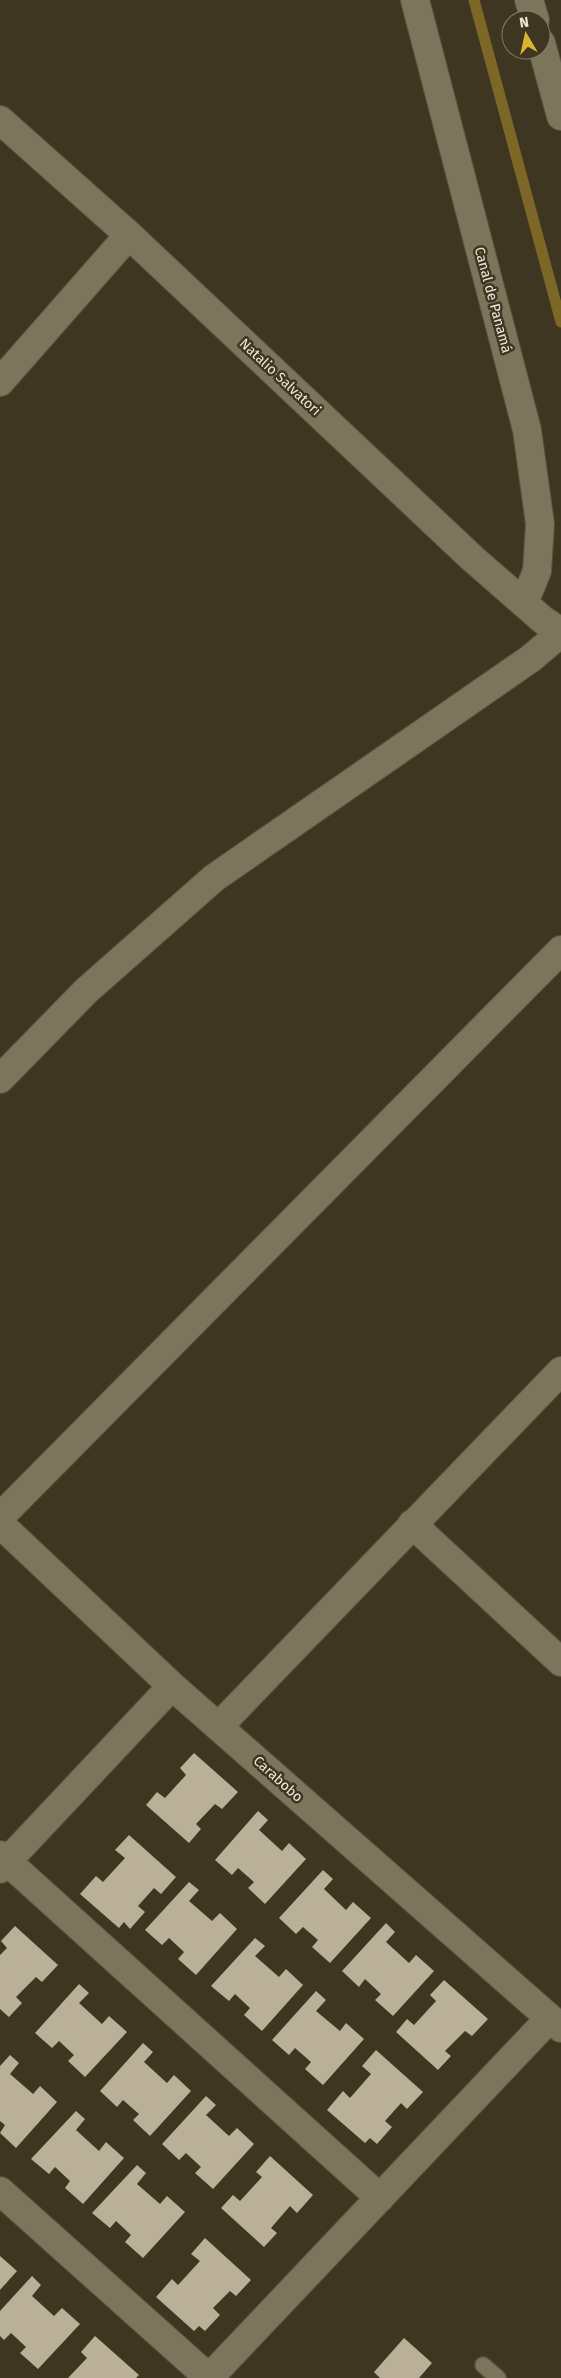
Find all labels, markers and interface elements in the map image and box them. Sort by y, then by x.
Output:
north arrow [501,10,551,60]
text: N [518,14,530,32]
street label: Canal de Panamá [471,245,515,355]
street label: Natalio Salvatori [236,335,324,419]
street label: Carabobo [250,1752,306,1806]

